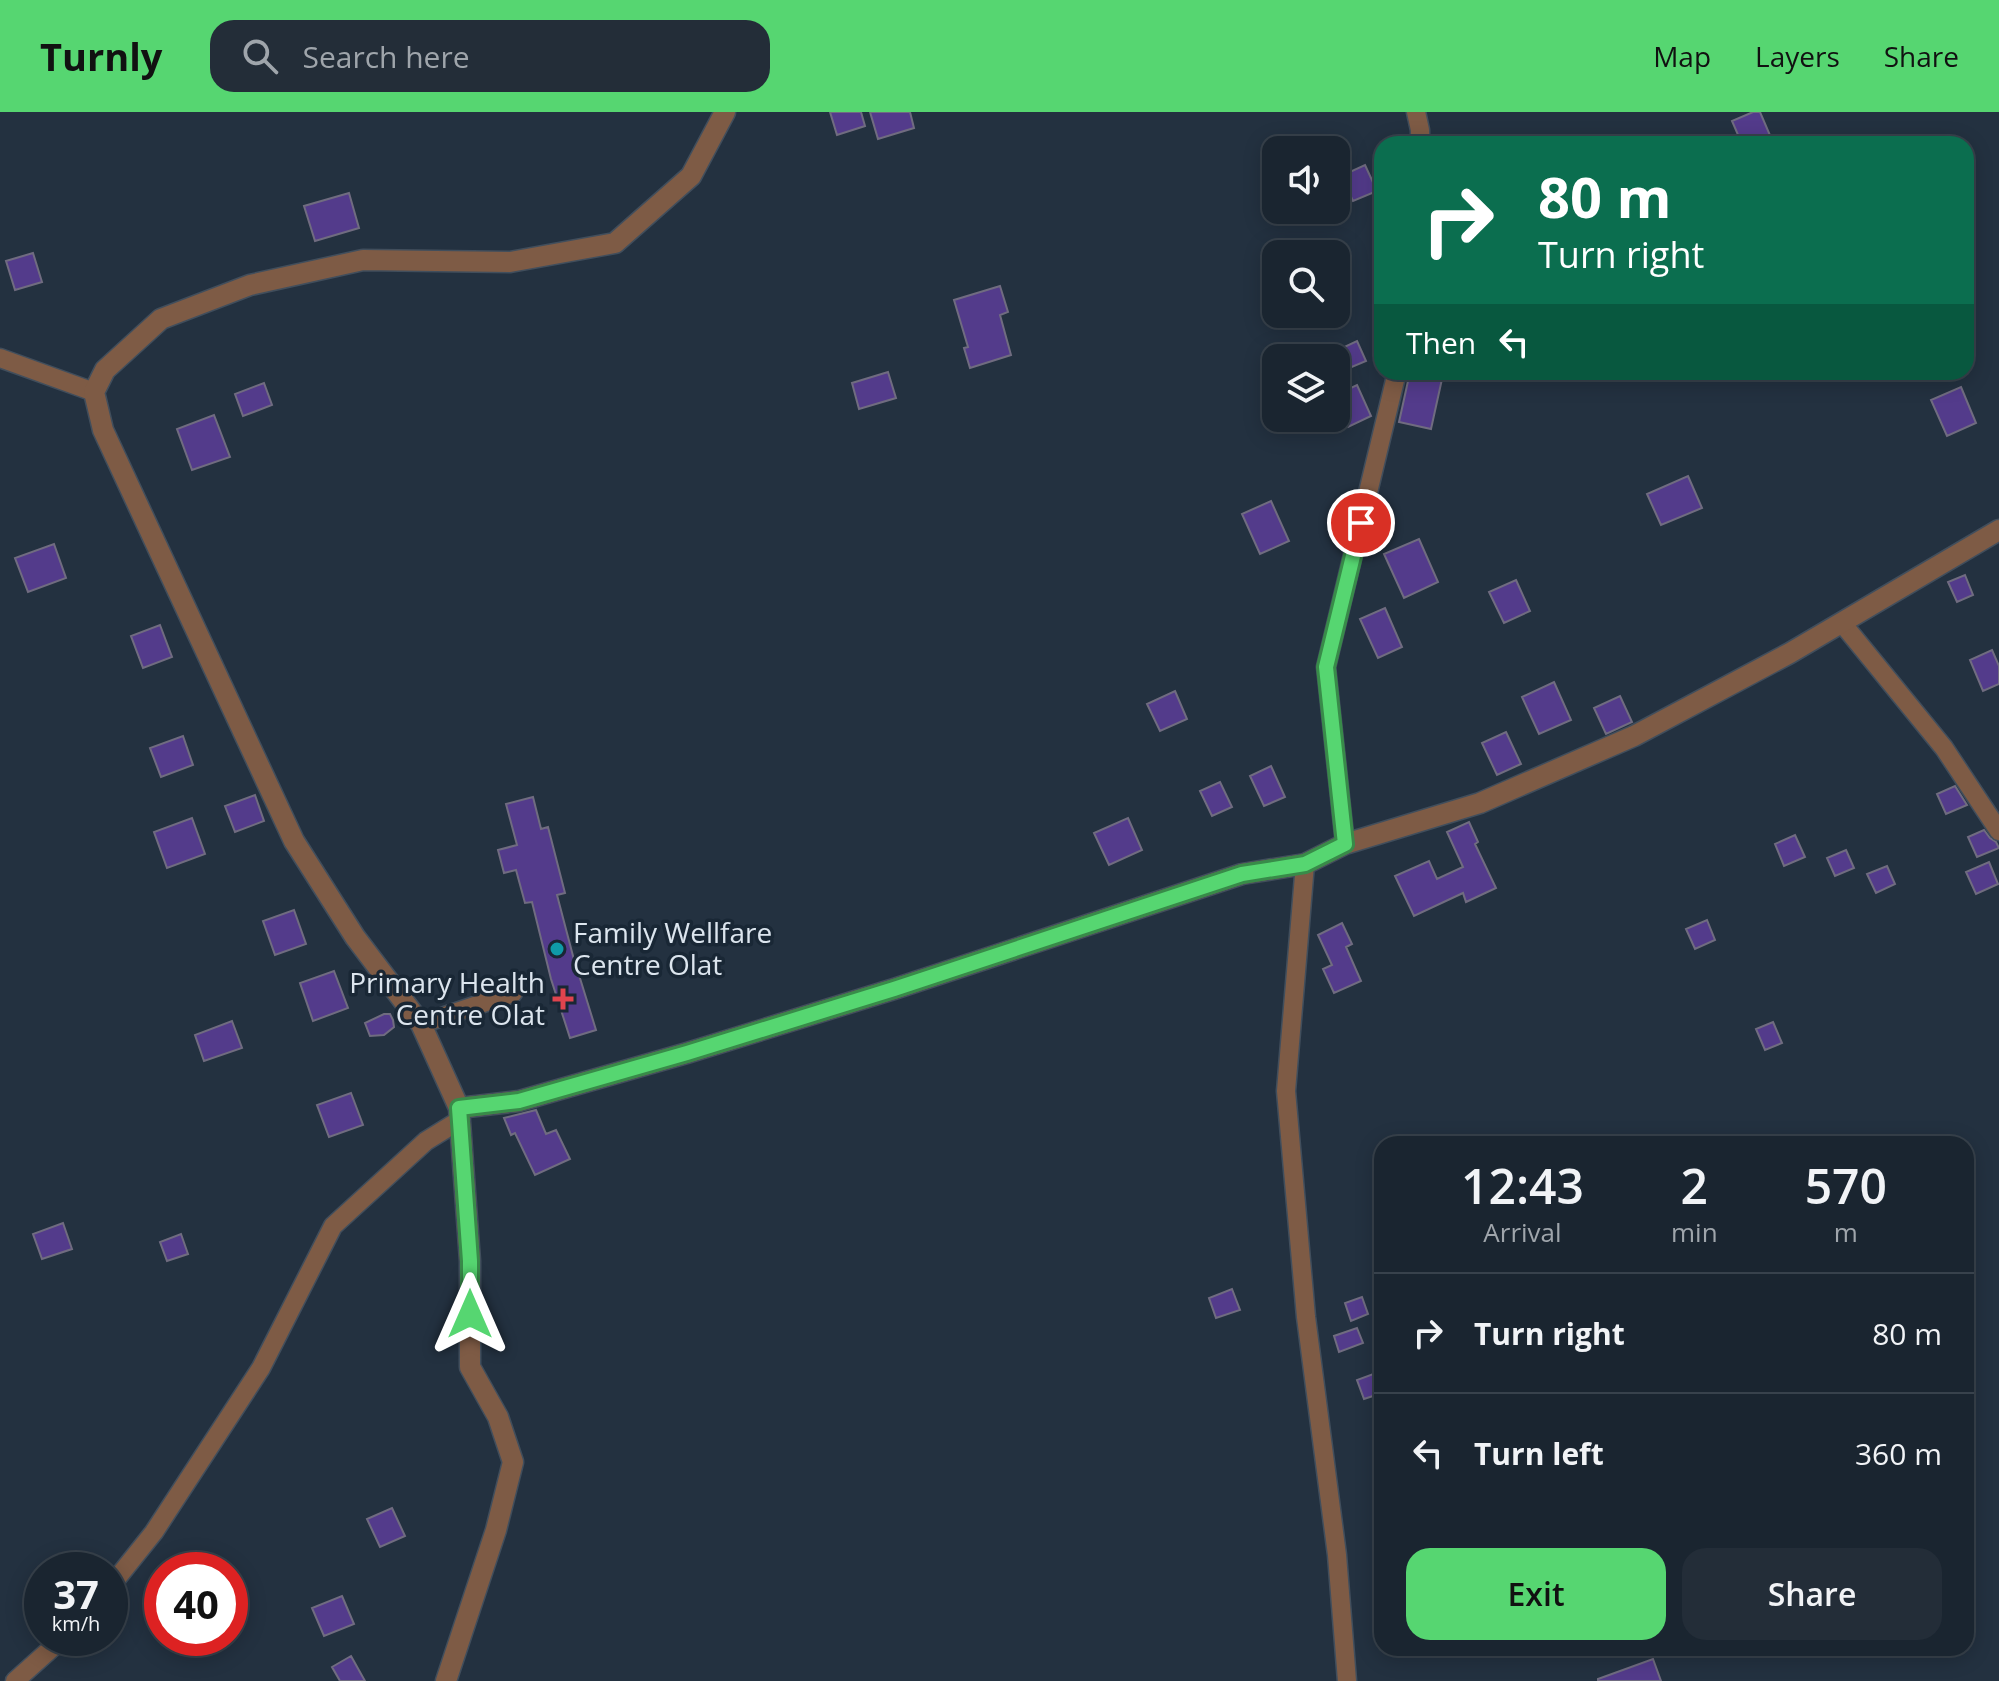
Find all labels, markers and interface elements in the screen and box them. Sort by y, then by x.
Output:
search box [210,20,770,92]
text: Turnly [40,30,162,82]
icon: search [238,34,282,78]
text: Search here [302,36,470,77]
text: Map [1653,37,1711,75]
text: Layers [1755,37,1840,75]
text: Share [1884,37,1959,75]
map controls [1262,136,1350,432]
button: sound [1262,136,1350,224]
text: 80 m [1538,158,1672,234]
icon: right [1406,168,1510,272]
text: Turn right [1538,230,1704,279]
button: search [1262,240,1350,328]
icon: left [1492,320,1536,364]
text: Then [1406,322,1476,363]
button: layers [1262,344,1350,432]
pin [1327,489,1395,557]
icon: arrive [1339,501,1383,545]
place label: Family Wellfare Centre Olat [573,913,772,983]
marker: Family Wellfare Centre Olat [548,940,566,958]
place label: Primary Health Centre Olat [349,963,545,1033]
marker: Primary Health Centre Olat [552,988,574,1010]
text: 12:43 [1461,1153,1584,1218]
text: 2 [1681,1153,1708,1218]
text: 570 [1805,1153,1887,1218]
text: Arrival [1483,1214,1562,1250]
text: min [1671,1214,1718,1250]
text: m [1834,1214,1858,1250]
position arrow [428,1272,512,1356]
icon: right [1406,1311,1450,1355]
text: Turn right [1474,1313,1625,1354]
text: 80 m [1872,1313,1942,1354]
icon: left [1406,1431,1450,1475]
text: Turn left [1474,1433,1604,1474]
text: 360 m [1855,1433,1942,1474]
button: Exit [1406,1548,1666,1640]
button: Share [1682,1548,1942,1640]
speed limit sign: 40 [144,1552,248,1656]
text: 37 [53,1566,99,1621]
text: km/h [52,1610,100,1637]

